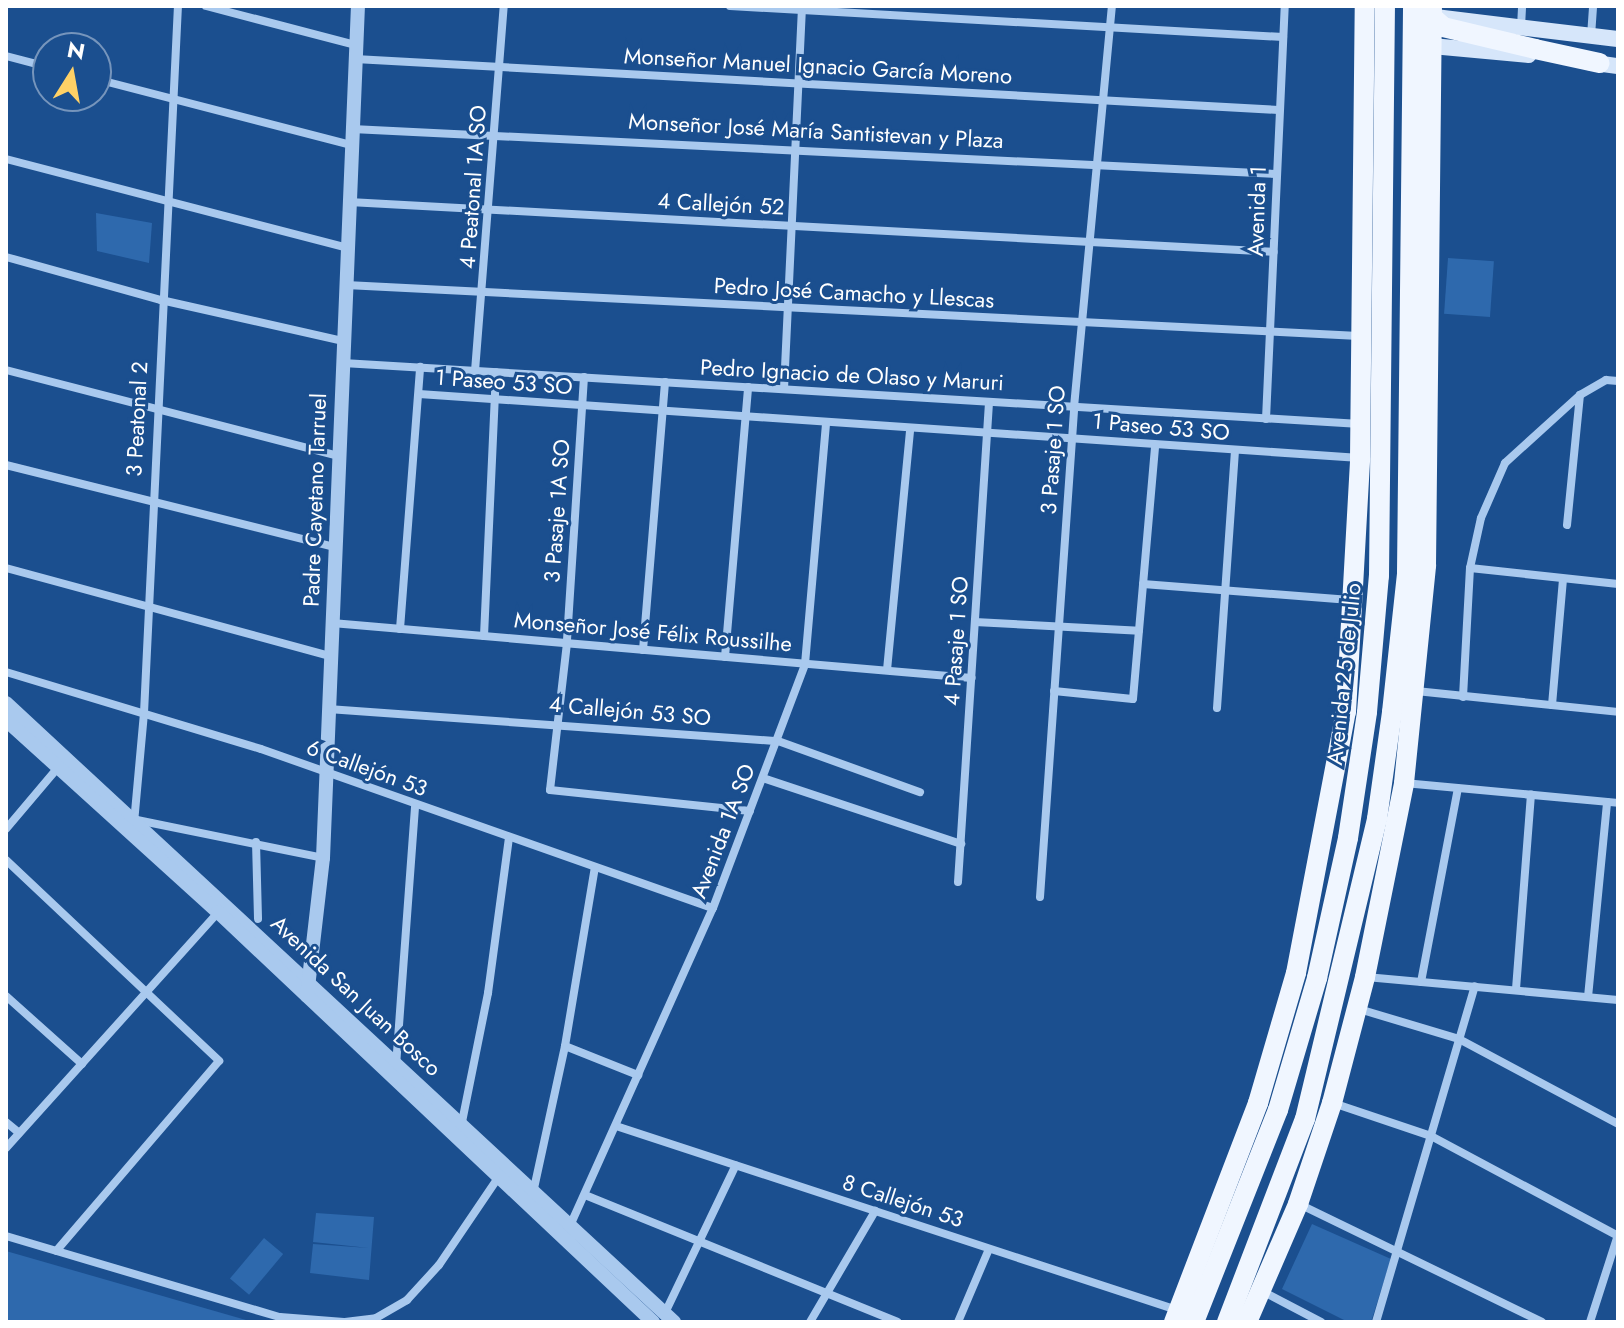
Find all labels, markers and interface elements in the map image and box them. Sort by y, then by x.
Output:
north arrow [32,32,112,112]
text: N [65,33,88,68]
street label: Monseñor Manuel Ignacio García Moreno [623,43,1013,89]
street label: 4 Peatonal 1A SO [454,104,492,270]
street label: Monseñor José María Santistevan y Plaza [628,108,1004,154]
street label: Avenida 1 [1242,165,1272,257]
street label: 4 Callejón 52 [657,187,785,221]
street label: Pedro José Camacho y Llescas [713,272,995,314]
street label: Pedro Ignacio de Olaso y Maruri [700,354,1004,396]
street label: 3 Peatonal 2 [121,361,153,477]
street label: 1 Paseo 53 SO [434,364,574,400]
street label: 3 Pasaje 1 SO [1035,385,1071,515]
street label: Padre Cayetano Tarruel [298,393,332,607]
street label: 1 Paseo 53 SO [1091,408,1231,446]
street label: 3 Pasaje 1A SO [539,438,575,584]
street label: 4 Pasaje 1 SO [938,575,974,707]
street label: Avenida 25 de Julio [1321,582,1367,766]
street label: Monseñor José Félix Roussilhe [513,607,793,657]
street label: 4 Callejón 53 SO [548,691,712,731]
street label: 6 Callejón 53 [303,734,431,802]
street label: Avenida 1A SO [685,760,761,902]
street label: Avenida San Juan Bosco [265,910,447,1082]
street label: 8 Callejón 53 [839,1169,967,1233]

